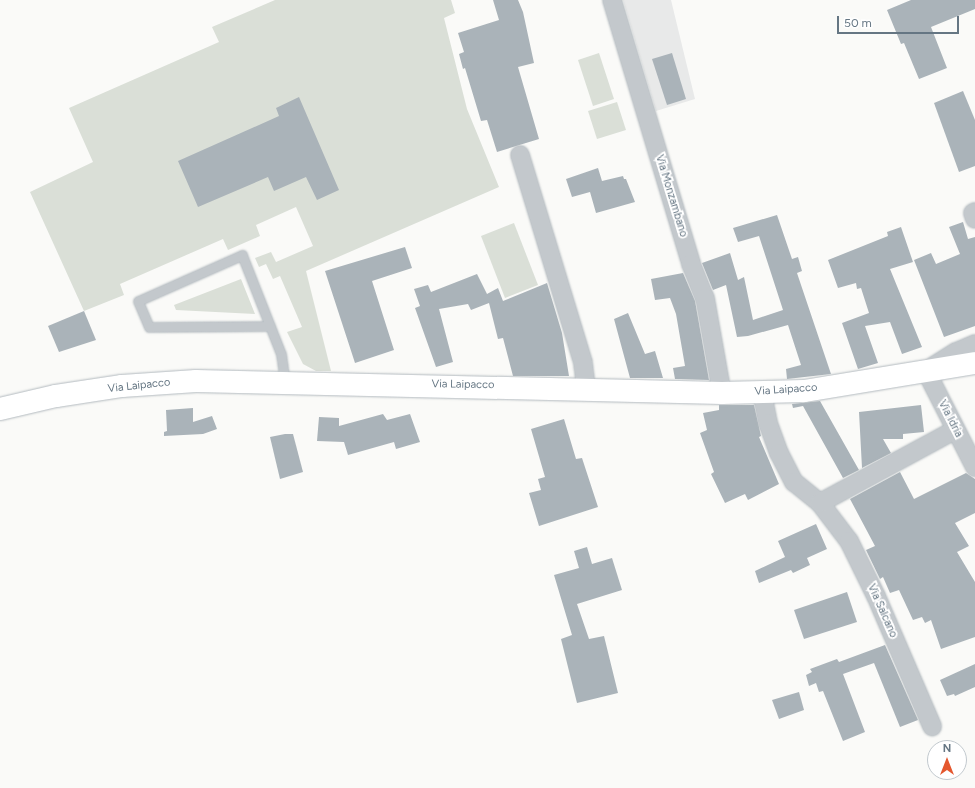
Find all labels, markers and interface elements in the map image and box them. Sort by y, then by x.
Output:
scale bar [839,8,961,34]
text: 50 m [844,16,872,30]
street label: Via Monzambano [652,153,690,239]
street label: Via Laipacco [107,376,171,396]
street label: Via Laipacco [432,378,494,392]
street label: Via Laipacco [754,381,818,399]
street label: Via Idria [935,398,965,440]
street label: Via Salcano [864,582,900,640]
north arrow [927,740,967,780]
text: N [943,742,951,755]

